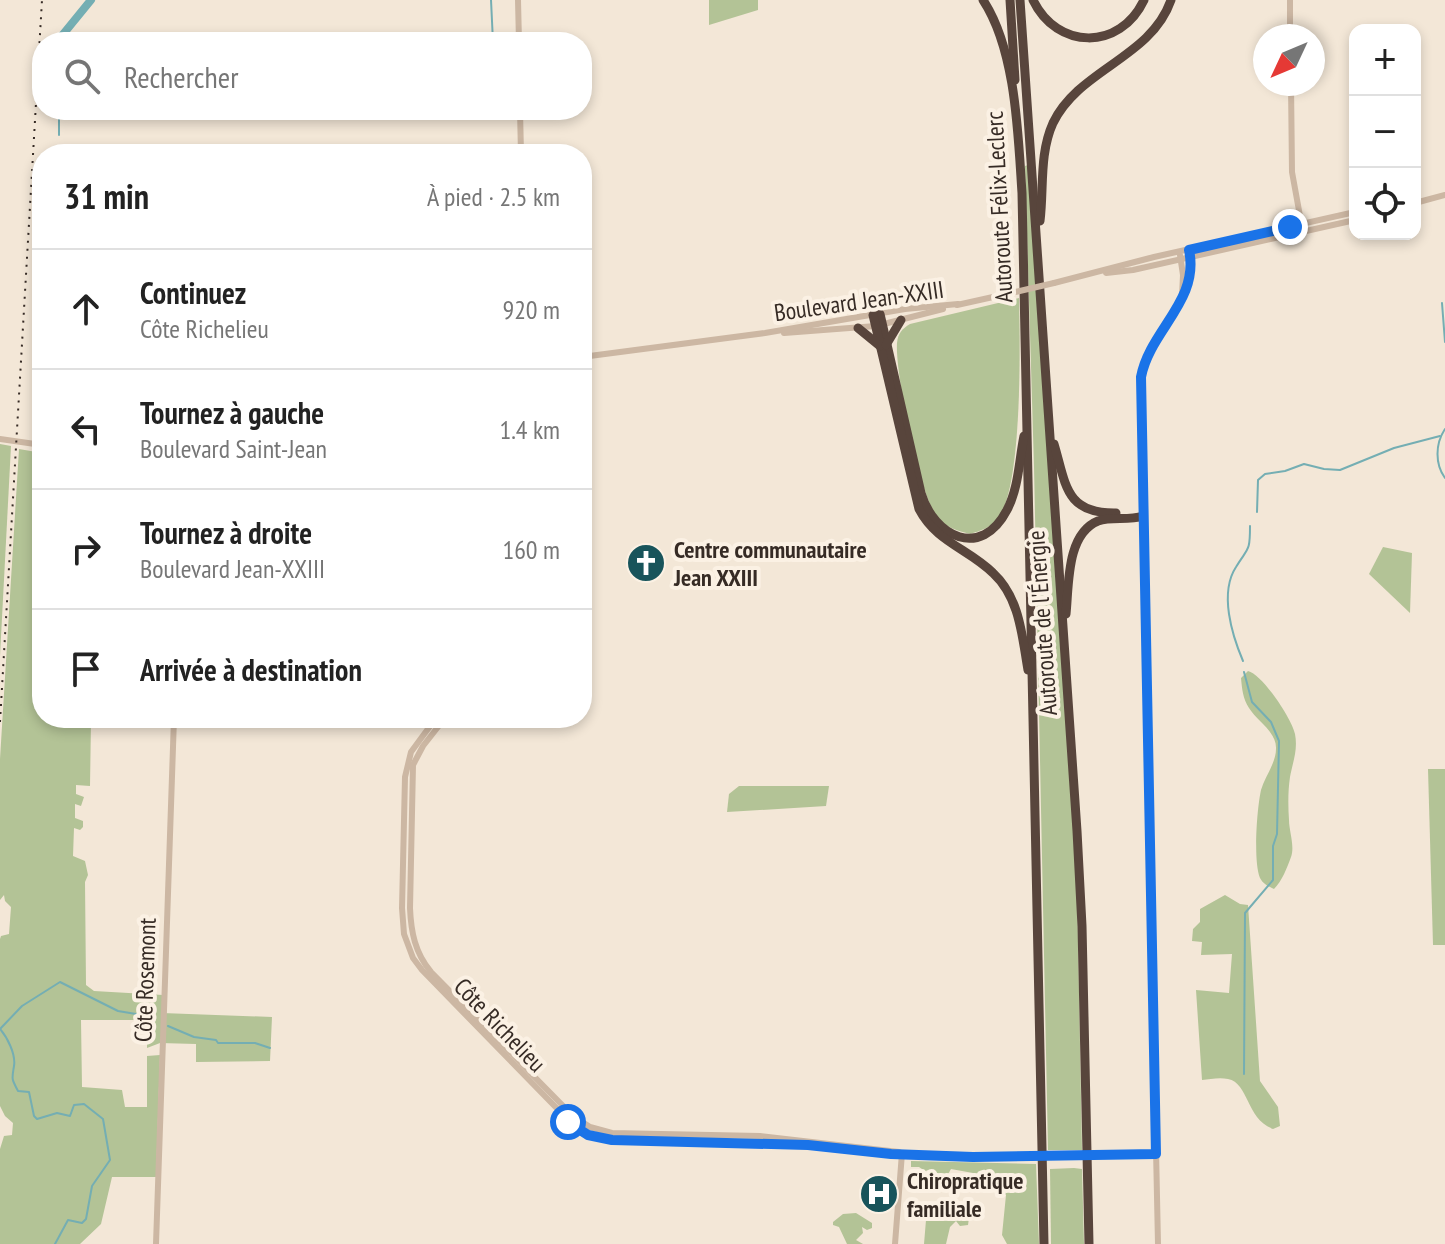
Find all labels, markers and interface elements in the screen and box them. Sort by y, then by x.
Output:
north arrow [1253,24,1325,96]
map controls [1349,24,1421,240]
button: + [1349,24,1421,96]
search box [32,32,592,120]
icon: search [60,54,104,98]
text: Rechercher [124,57,238,96]
button: − [1349,96,1421,168]
street label: Autoroute Félix-Leclerc [978,110,1019,304]
button: locate [1349,168,1421,240]
text: 31 min [64,174,149,218]
text: À pied · 2.5 km [427,180,560,213]
route end [1272,209,1308,245]
text: Continuez [140,273,246,312]
street label: Boulevard Jean-XXIII [772,274,946,328]
icon: ahead [64,287,108,331]
text: 920 m [502,293,560,326]
text: Côte Richelieu [140,312,269,345]
text: Tournez à gauche [140,393,324,432]
icon: left [64,407,108,451]
text: 1.4 km [499,413,560,446]
text: Boulevard Saint-Jean [140,432,327,465]
text: Tournez à droite [140,513,312,552]
icon: right [64,527,108,571]
street label: Autoroute de l'Énergie [1020,529,1064,717]
text: 160 m [502,533,560,566]
place label: Centre communautaire Jean XXIII [673,534,867,593]
church icon: Centre communautaire Jean XXIII [625,542,667,584]
text: Boulevard Jean-XXIII [140,552,325,585]
icon: arrive [64,647,108,691]
text: Arrivée à destination [140,650,362,689]
street label: Côte Rosemont [127,917,163,1043]
street label: Côte Richelieu [448,971,552,1079]
route start [550,1104,586,1140]
place label: Chiropratique familiale [907,1165,1024,1224]
hospital icon: Chiropratique familiale [858,1173,900,1215]

